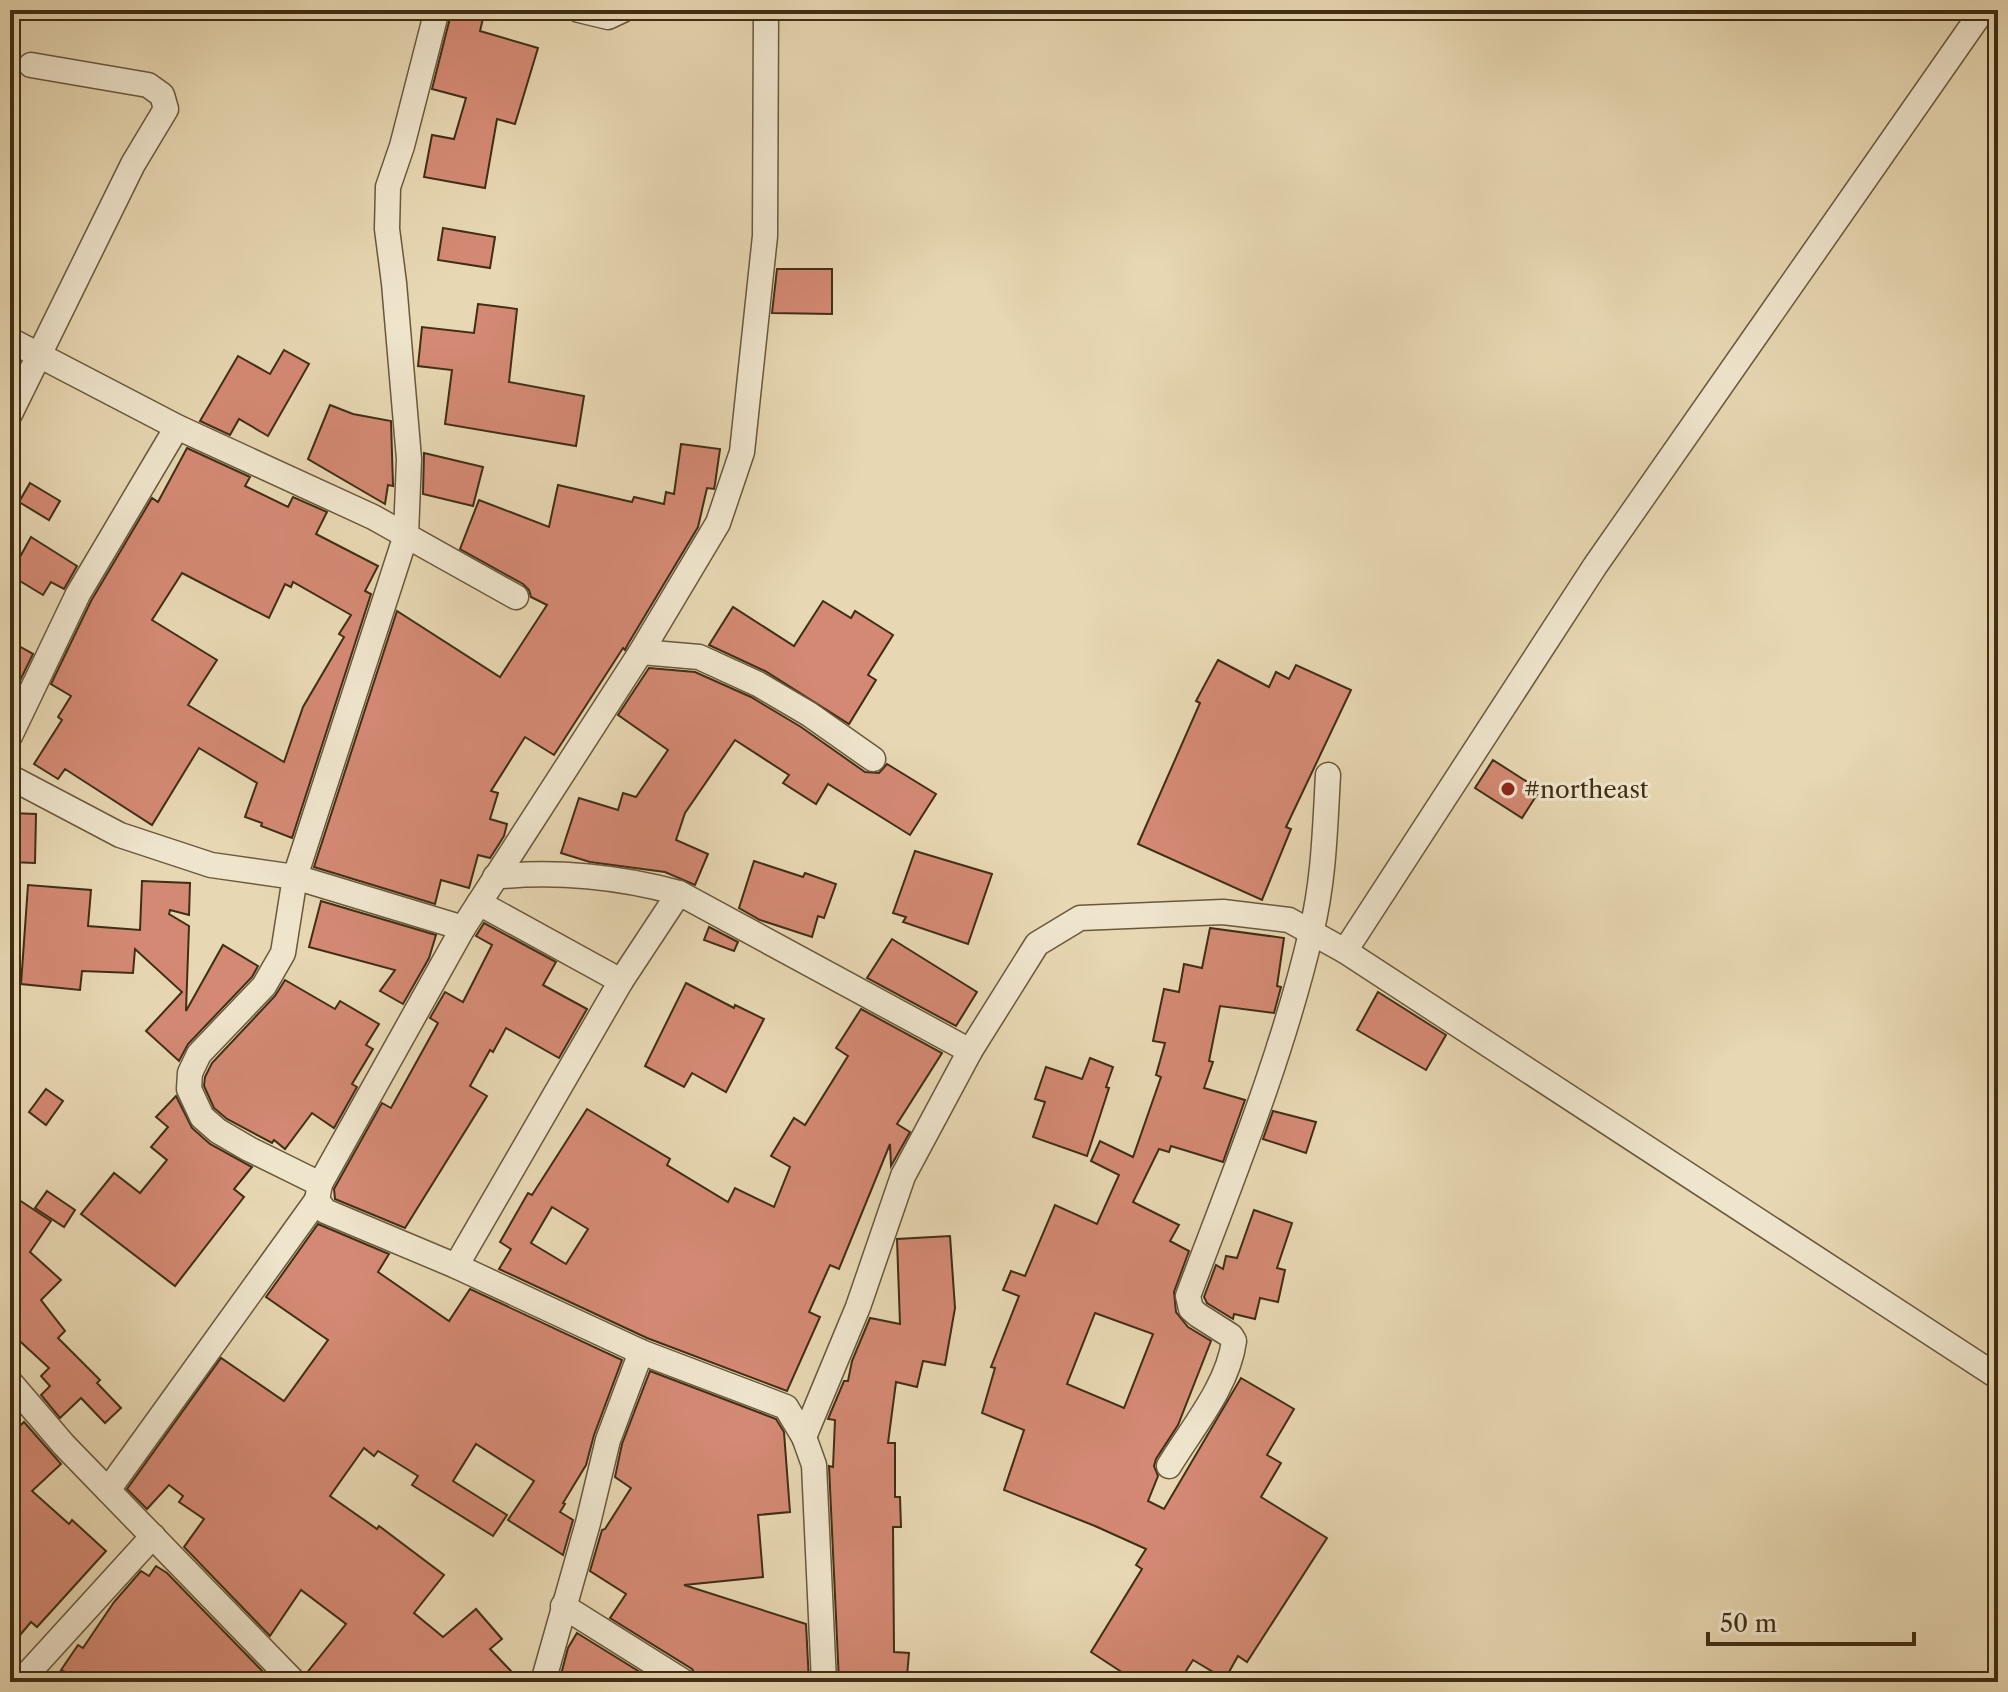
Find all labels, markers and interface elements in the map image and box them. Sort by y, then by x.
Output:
place label: #northeast [1524,775,1649,804]
marker: #northeast [1499,780,1517,798]
scale bar [1708,1596,1914,1646]
text: 50 m [1720,1609,1777,1638]

